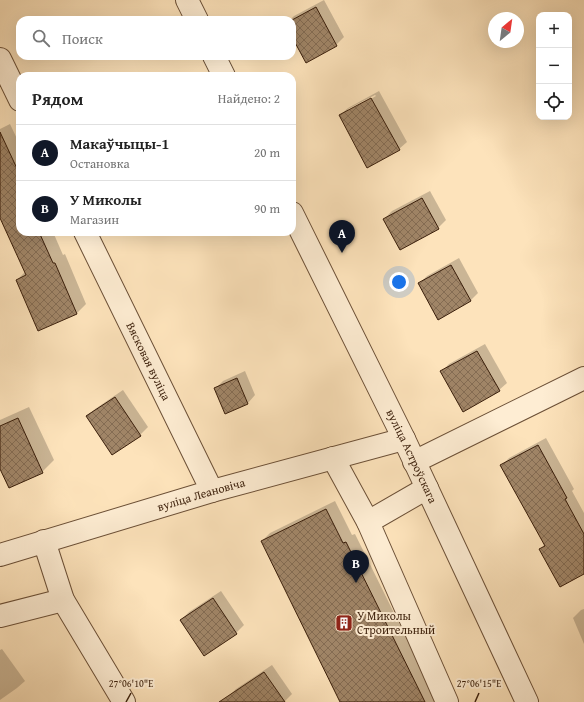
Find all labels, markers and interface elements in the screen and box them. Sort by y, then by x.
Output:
north arrow [488,12,524,48]
map controls [536,12,572,120]
button: + [536,12,572,48]
search box [16,16,296,60]
icon: search [30,27,52,49]
text: Поиск [62,28,103,49]
button: − [536,48,572,84]
button: locate [536,84,572,120]
text: Рядом [32,86,83,111]
text: Найдено: 2 [218,89,280,108]
text: Макаўчыцы-1 [70,133,169,154]
text: A [41,143,49,162]
text: 20 m [254,143,280,162]
text: Остановка [70,154,130,173]
text: У Миколы [70,189,142,210]
text: B [41,199,49,218]
text: 90 m [254,199,280,218]
text: Магазин [70,210,119,229]
pin: A [329,220,355,253]
your location [389,272,409,292]
street label: Вясковая вуліца [122,319,175,403]
street label: вуліца Астроўскага [382,406,442,506]
street label: вуліца Леановіча [155,473,247,515]
pin: B [343,550,369,583]
place label: У Миколы Строительный [357,607,435,638]
building icon: У Миколы Строительный [334,613,354,633]
text: 27°06'10"E [109,676,153,691]
text: 27°06'15"E [457,676,501,691]

